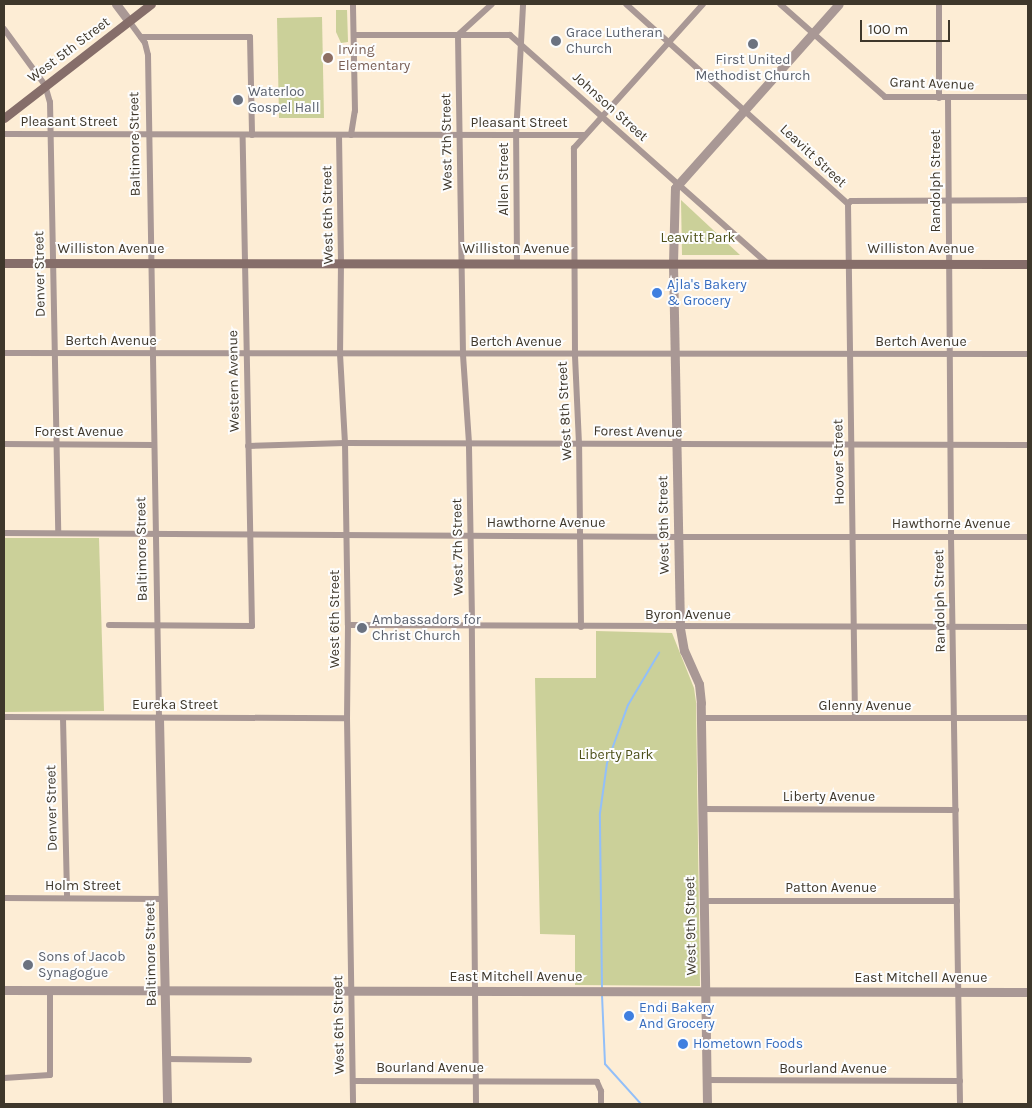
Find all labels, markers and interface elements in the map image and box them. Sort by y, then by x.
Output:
scale bar [862,10,952,42]
street label: West 5th Street [25,14,113,86]
text: 100 m [868,20,908,38]
place label: Grace Lutheran Church [566,25,663,58]
marker: Grace Lutheran Church [550,35,562,47]
marker: First United Methodist Church [747,38,759,50]
place label: Irving Elementary [338,42,410,74]
marker: Irving Elementary [322,52,334,64]
place label: First United Methodist Church [695,52,811,84]
street label: Johnson Street [569,69,651,145]
street label: Grant Avenue [889,74,975,94]
place label: Waterloo Gospel Hall [248,84,320,116]
street label: Baltimore Street [126,92,144,196]
street label: West 7th Street [438,93,456,191]
marker: Waterloo Gospel Hall [232,94,244,106]
street label: Pleasant Street [20,114,118,130]
street label: Pleasant Street [470,115,568,131]
street label: Leavitt Street [776,121,850,191]
street label: Randolph Street [928,130,944,232]
street label: Allen Street [496,142,512,216]
street label: West 6th Street [319,166,337,264]
park label: Leavitt Park [661,230,735,246]
street label: Denver Street [31,231,49,317]
street label: Williston Avenue [58,241,164,257]
street label: Williston Avenue [463,241,569,257]
street label: Williston Avenue [868,241,974,257]
place label: Ajla's Bakery & Grocery [667,277,747,310]
marker: Ajla's Bakery & Grocery [651,287,663,299]
street label: Western Avenue [225,330,243,432]
street label: Bertch Avenue [65,333,157,349]
street label: Bertch Avenue [470,334,562,350]
street label: Bertch Avenue [875,334,967,350]
street label: West 8th Street [554,361,576,461]
street label: Hoover Street [830,419,848,505]
street label: Forest Avenue [593,423,683,441]
street label: Forest Avenue [35,424,123,440]
street label: West 9th Street [655,475,673,575]
street label: Baltimore Street [133,497,151,601]
street label: West 7th Street [449,498,467,596]
street label: Hawthorne Avenue [487,515,605,531]
street label: Hawthorne Avenue [892,516,1010,532]
street label: Randolph Street [931,549,949,653]
street label: West 6th Street [327,570,343,668]
street label: Byron Avenue [645,607,731,623]
place label: Ambassadors for Christ Church [372,612,481,644]
marker: Ambassadors for Christ Church [356,622,368,634]
street label: Eureka Street [132,697,218,713]
street label: Glenny Avenue [819,698,911,714]
park label: Liberty Park [579,747,653,763]
street label: Denver Street [43,765,61,851]
street label: Liberty Avenue [783,789,875,805]
street label: West 9th Street [682,876,700,976]
street label: Holm Street [45,878,121,894]
street label: Patton Avenue [785,880,877,896]
street label: Baltimore Street [142,902,160,1006]
place label: Sons of Jacob Synagogue [38,949,126,982]
marker: Sons of Jacob Synagogue [22,959,34,971]
street label: East Mitchell Avenue [450,969,582,985]
street label: East Mitchell Avenue [855,970,987,986]
street label: West 6th Street [330,976,348,1074]
place label: Endi Bakery And Grocery [639,1000,715,1032]
marker: Endi Bakery And Grocery [623,1010,635,1022]
place label: Hometown Foods [693,1036,803,1052]
marker: Hometown Foods [677,1038,689,1050]
street label: Bourland Avenue [376,1060,484,1076]
street label: Bourland Avenue [779,1061,887,1077]

